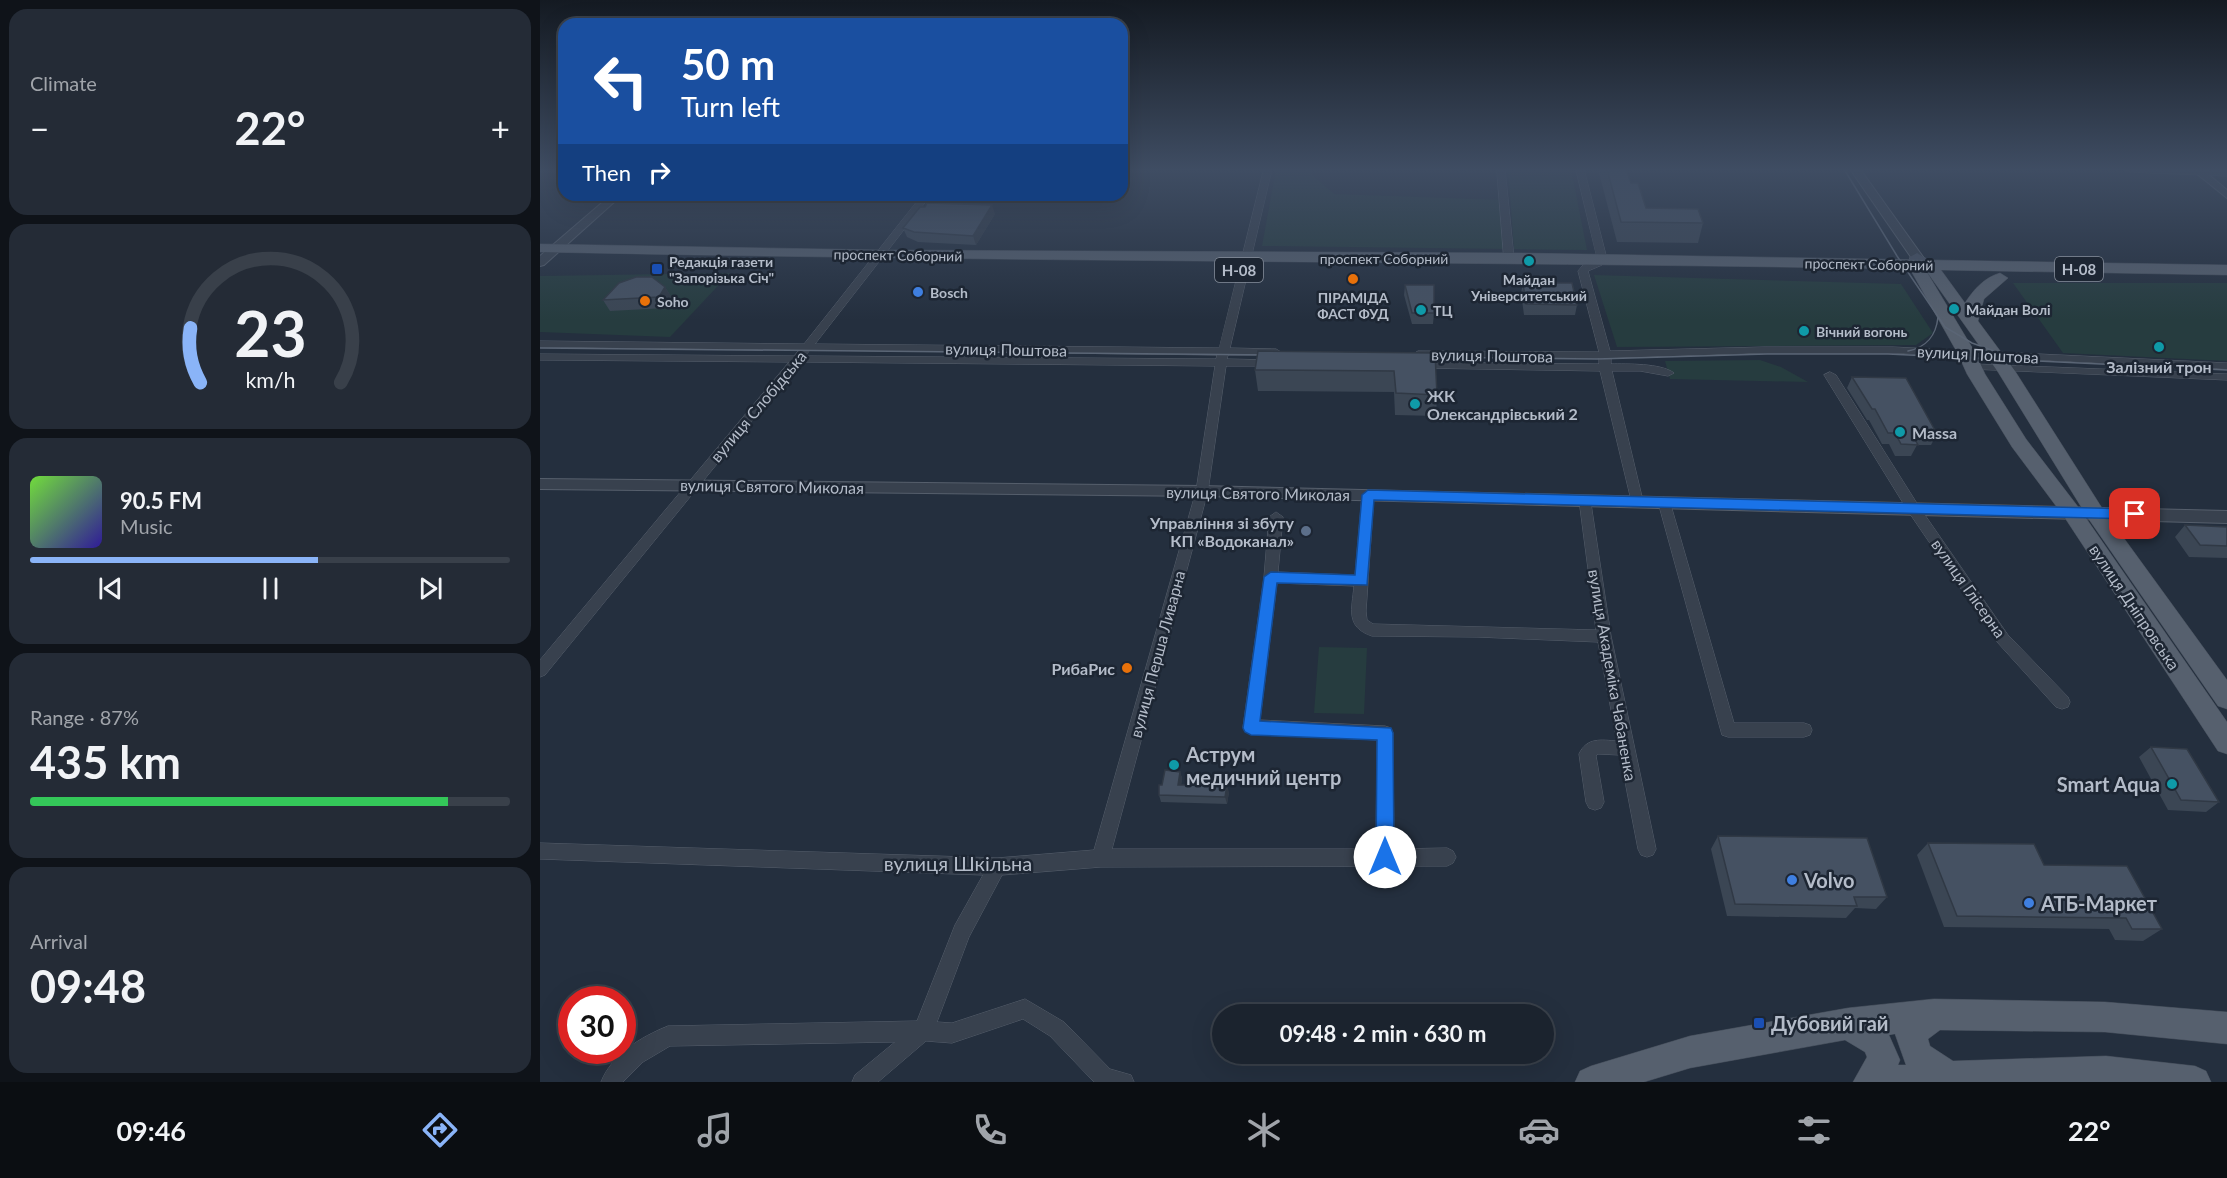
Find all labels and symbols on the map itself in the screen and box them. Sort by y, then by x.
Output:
street label: проспект Соборний [834,245,962,265]
street label: проспект Соборний [1320,250,1448,267]
place label: Редакція газети "Запорізька Січ" [669,253,774,286]
marker: Майдан Університетський [1522,254,1536,268]
street label: проспект Соборний [1805,254,1933,274]
road number: Н-08 [2055,257,2103,281]
road number: Н-08 [1215,258,1263,282]
marker: Редакція газети "Запорізька Січ" [650,262,664,276]
place label: Майдан Університетський [1470,271,1587,304]
marker: ПІРАМІДА ФАСТ ФУД [1346,272,1360,286]
place label: Bosch [930,284,968,301]
marker: Bosch [911,285,925,299]
place label: ПІРАМІДА ФАСТ ФУД [1317,289,1389,322]
place label: Soho [657,293,689,310]
marker: Soho [638,294,652,308]
place label: Майдан Волі [1966,301,2051,318]
place label: ТЦ [1433,302,1453,319]
marker: Майдан Волі [1947,302,1961,316]
marker: ТЦ [1414,303,1428,317]
place label: Вічний вогонь [1816,323,1907,340]
marker: Вічний вогонь [1797,324,1811,338]
street label: вулиця Поштова [945,338,1067,360]
marker: Залізний трон [2152,340,2166,354]
street label: вулиця Поштова [1917,341,2039,367]
street label: вулиця Поштова [1431,344,1553,366]
street label: вулиця Слобідська [706,347,810,465]
place label: Залізний трон [2106,357,2212,376]
place label: ЖК Олександрівський 2 [1427,386,1578,423]
marker: ЖК Олександрівський 2 [1408,397,1422,411]
place label: Massa [1912,423,1957,442]
marker: Massa [1893,425,1907,439]
street label: вулиця Святого Миколая [680,475,864,497]
street label: вулиця Святого Миколая [1166,482,1350,504]
pin [2109,488,2160,539]
place label: Управлiння зi збуту КП «Водоканал» [1149,513,1295,550]
marker: Управлiння зi збуту КП «Водоканал» [1299,524,1313,538]
street label: вулиця Глісерна [1928,535,2010,641]
street label: вулиця Дніпровська [2086,541,2184,673]
street label: вулиця Перша Ливарна [1126,568,1188,740]
street label: вулиця Академіка Чабаненка [1585,568,1641,782]
place label: РибаРис [1052,659,1115,678]
marker: РибаРис [1120,661,1134,675]
place label: Аструм медичний центр [1185,742,1341,789]
marker: Аструм медичний центр [1167,758,1181,772]
place label: Smart Aqua [2057,772,2160,796]
marker: Smart Aqua [2165,777,2179,791]
position arrow [1353,825,1417,889]
street label: вулиця Шкільна [884,851,1032,875]
place label: Volvo [1803,868,1855,892]
marker: Volvo [1785,873,1799,887]
place label: АТБ-Маркет [2040,891,2158,915]
marker: АТБ-Маркет [2022,896,2036,910]
speed limit sign: 30 [558,986,636,1064]
place label: Дубовий гай [1771,1011,1888,1035]
marker: Дубовий гай [1752,1016,1766,1030]

